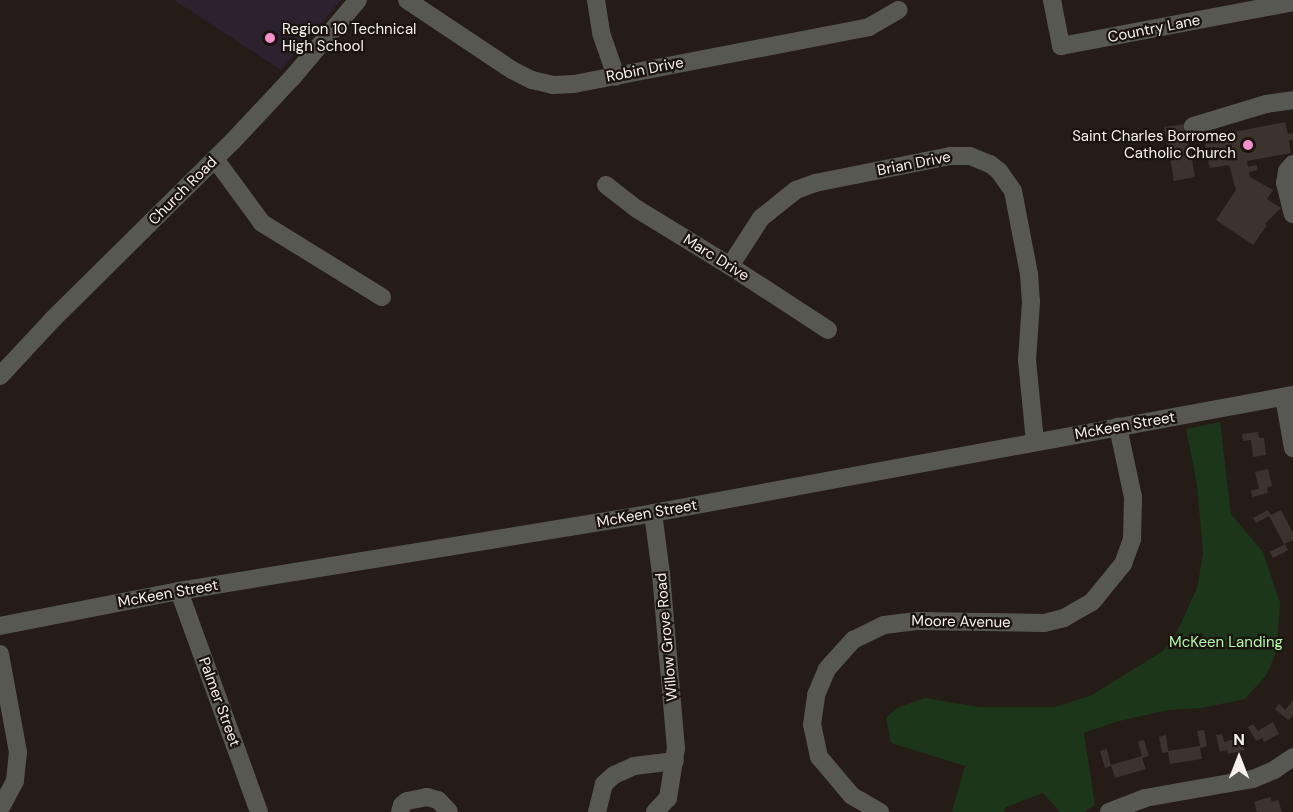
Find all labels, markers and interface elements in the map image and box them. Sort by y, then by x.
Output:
street label: Country Lane [1106,11,1202,47]
place label: Region 10 Technical High School [282,20,416,55]
marker: Region 10 Technical High School [263,31,277,45]
street label: Robin Drive [605,54,685,86]
place label: Saint Charles Borromeo Catholic Church [1072,127,1236,162]
marker: Saint Charles Borromeo Catholic Church [1241,138,1255,152]
street label: Brian Drive [876,148,952,180]
street label: Church Road [145,153,221,229]
street label: Marc Drive [680,231,752,285]
street label: McKeen Street [1073,408,1177,444]
street label: McKeen Street [595,496,699,532]
street label: Willow Grove Road [652,572,682,702]
street label: McKeen Street [116,576,220,612]
street label: Moore Avenue [911,612,1011,632]
park label: McKeen Landing [1169,634,1283,652]
street label: Palmer Street [195,655,243,749]
north arrow [1209,728,1269,788]
text: N [1233,729,1245,750]

